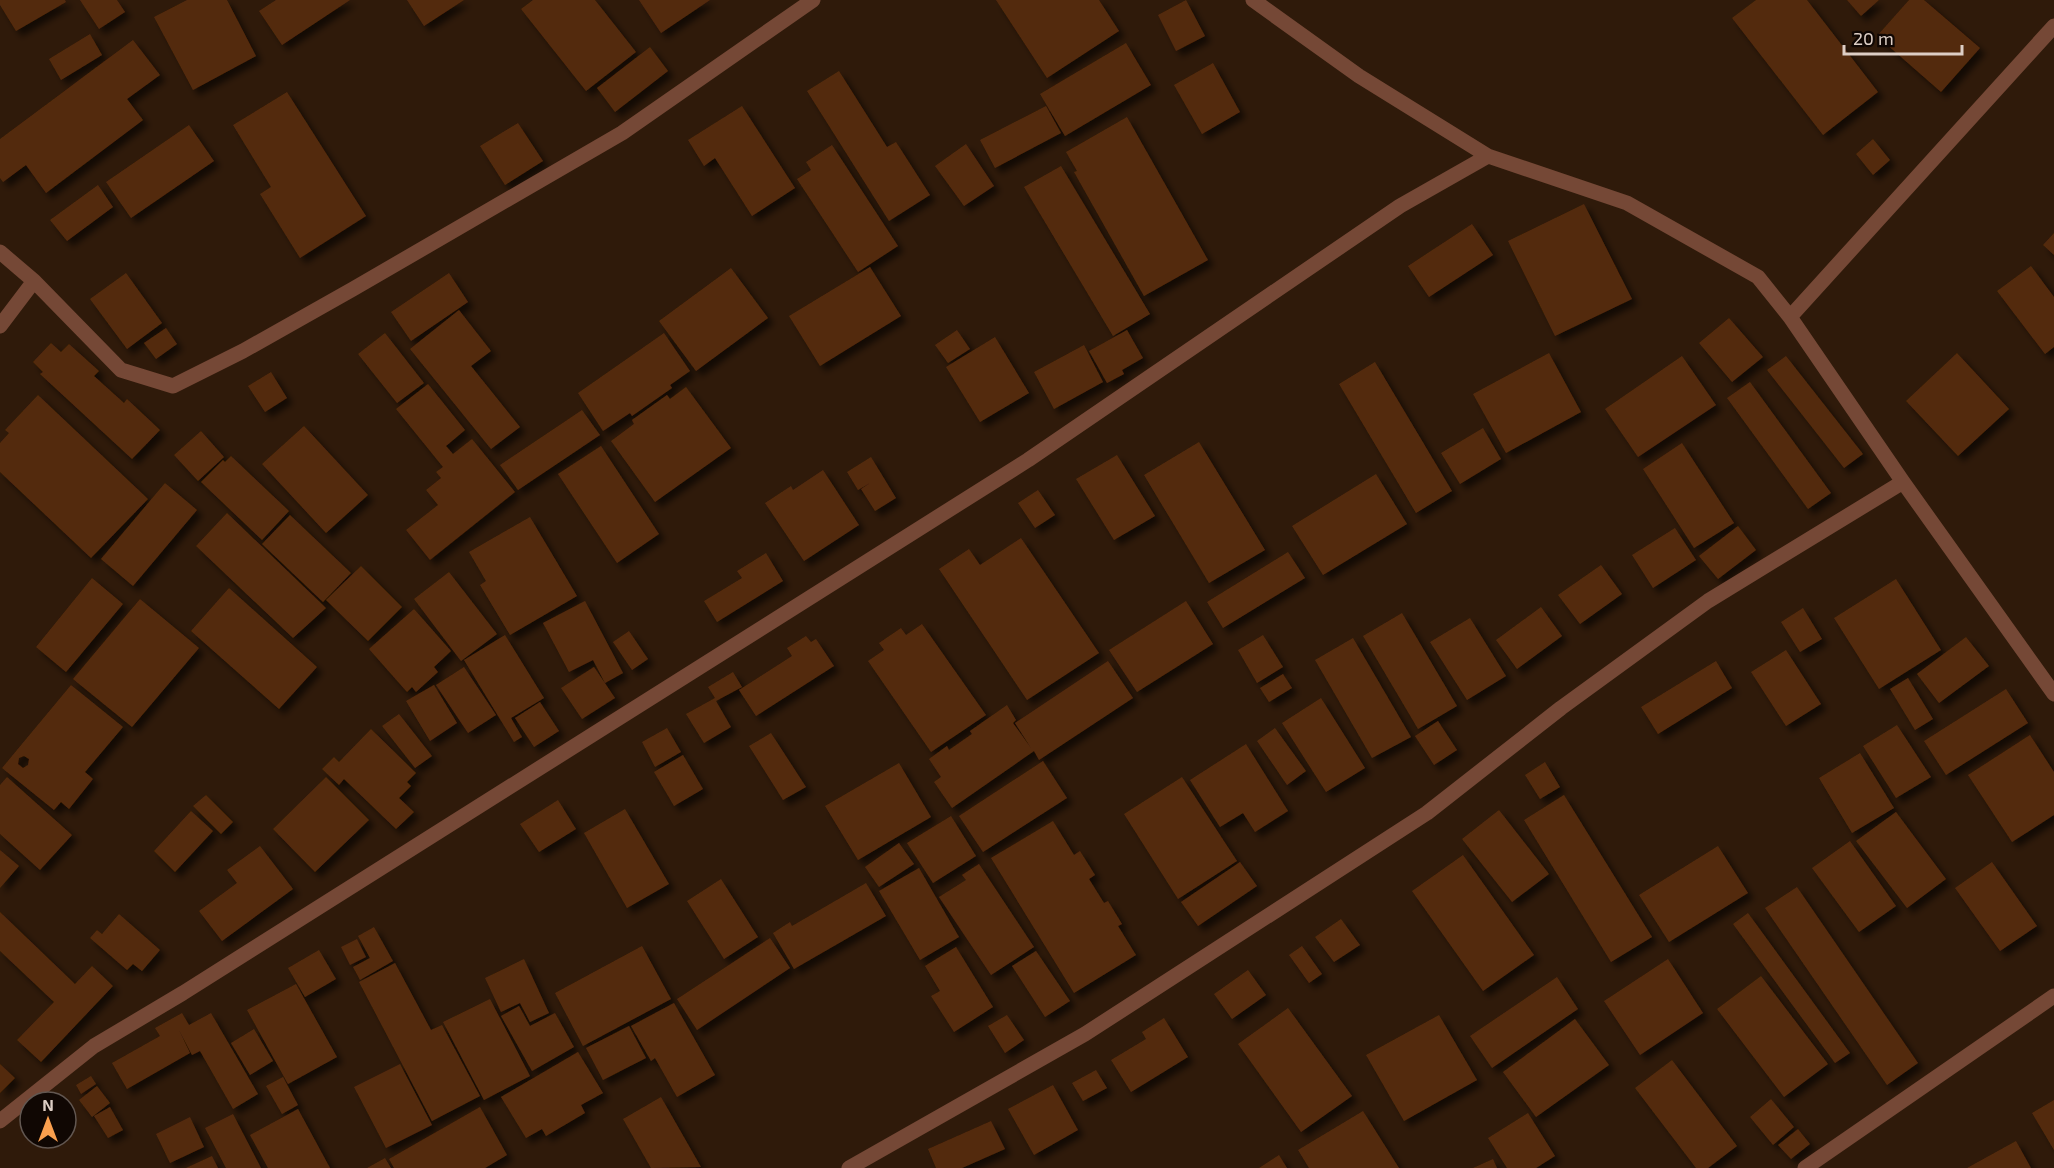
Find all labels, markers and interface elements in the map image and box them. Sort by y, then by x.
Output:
scale bar [1844,18,1962,56]
text: 20 m [1853,27,1894,49]
north arrow [18,1090,78,1150]
text: N [42,1095,54,1114]

